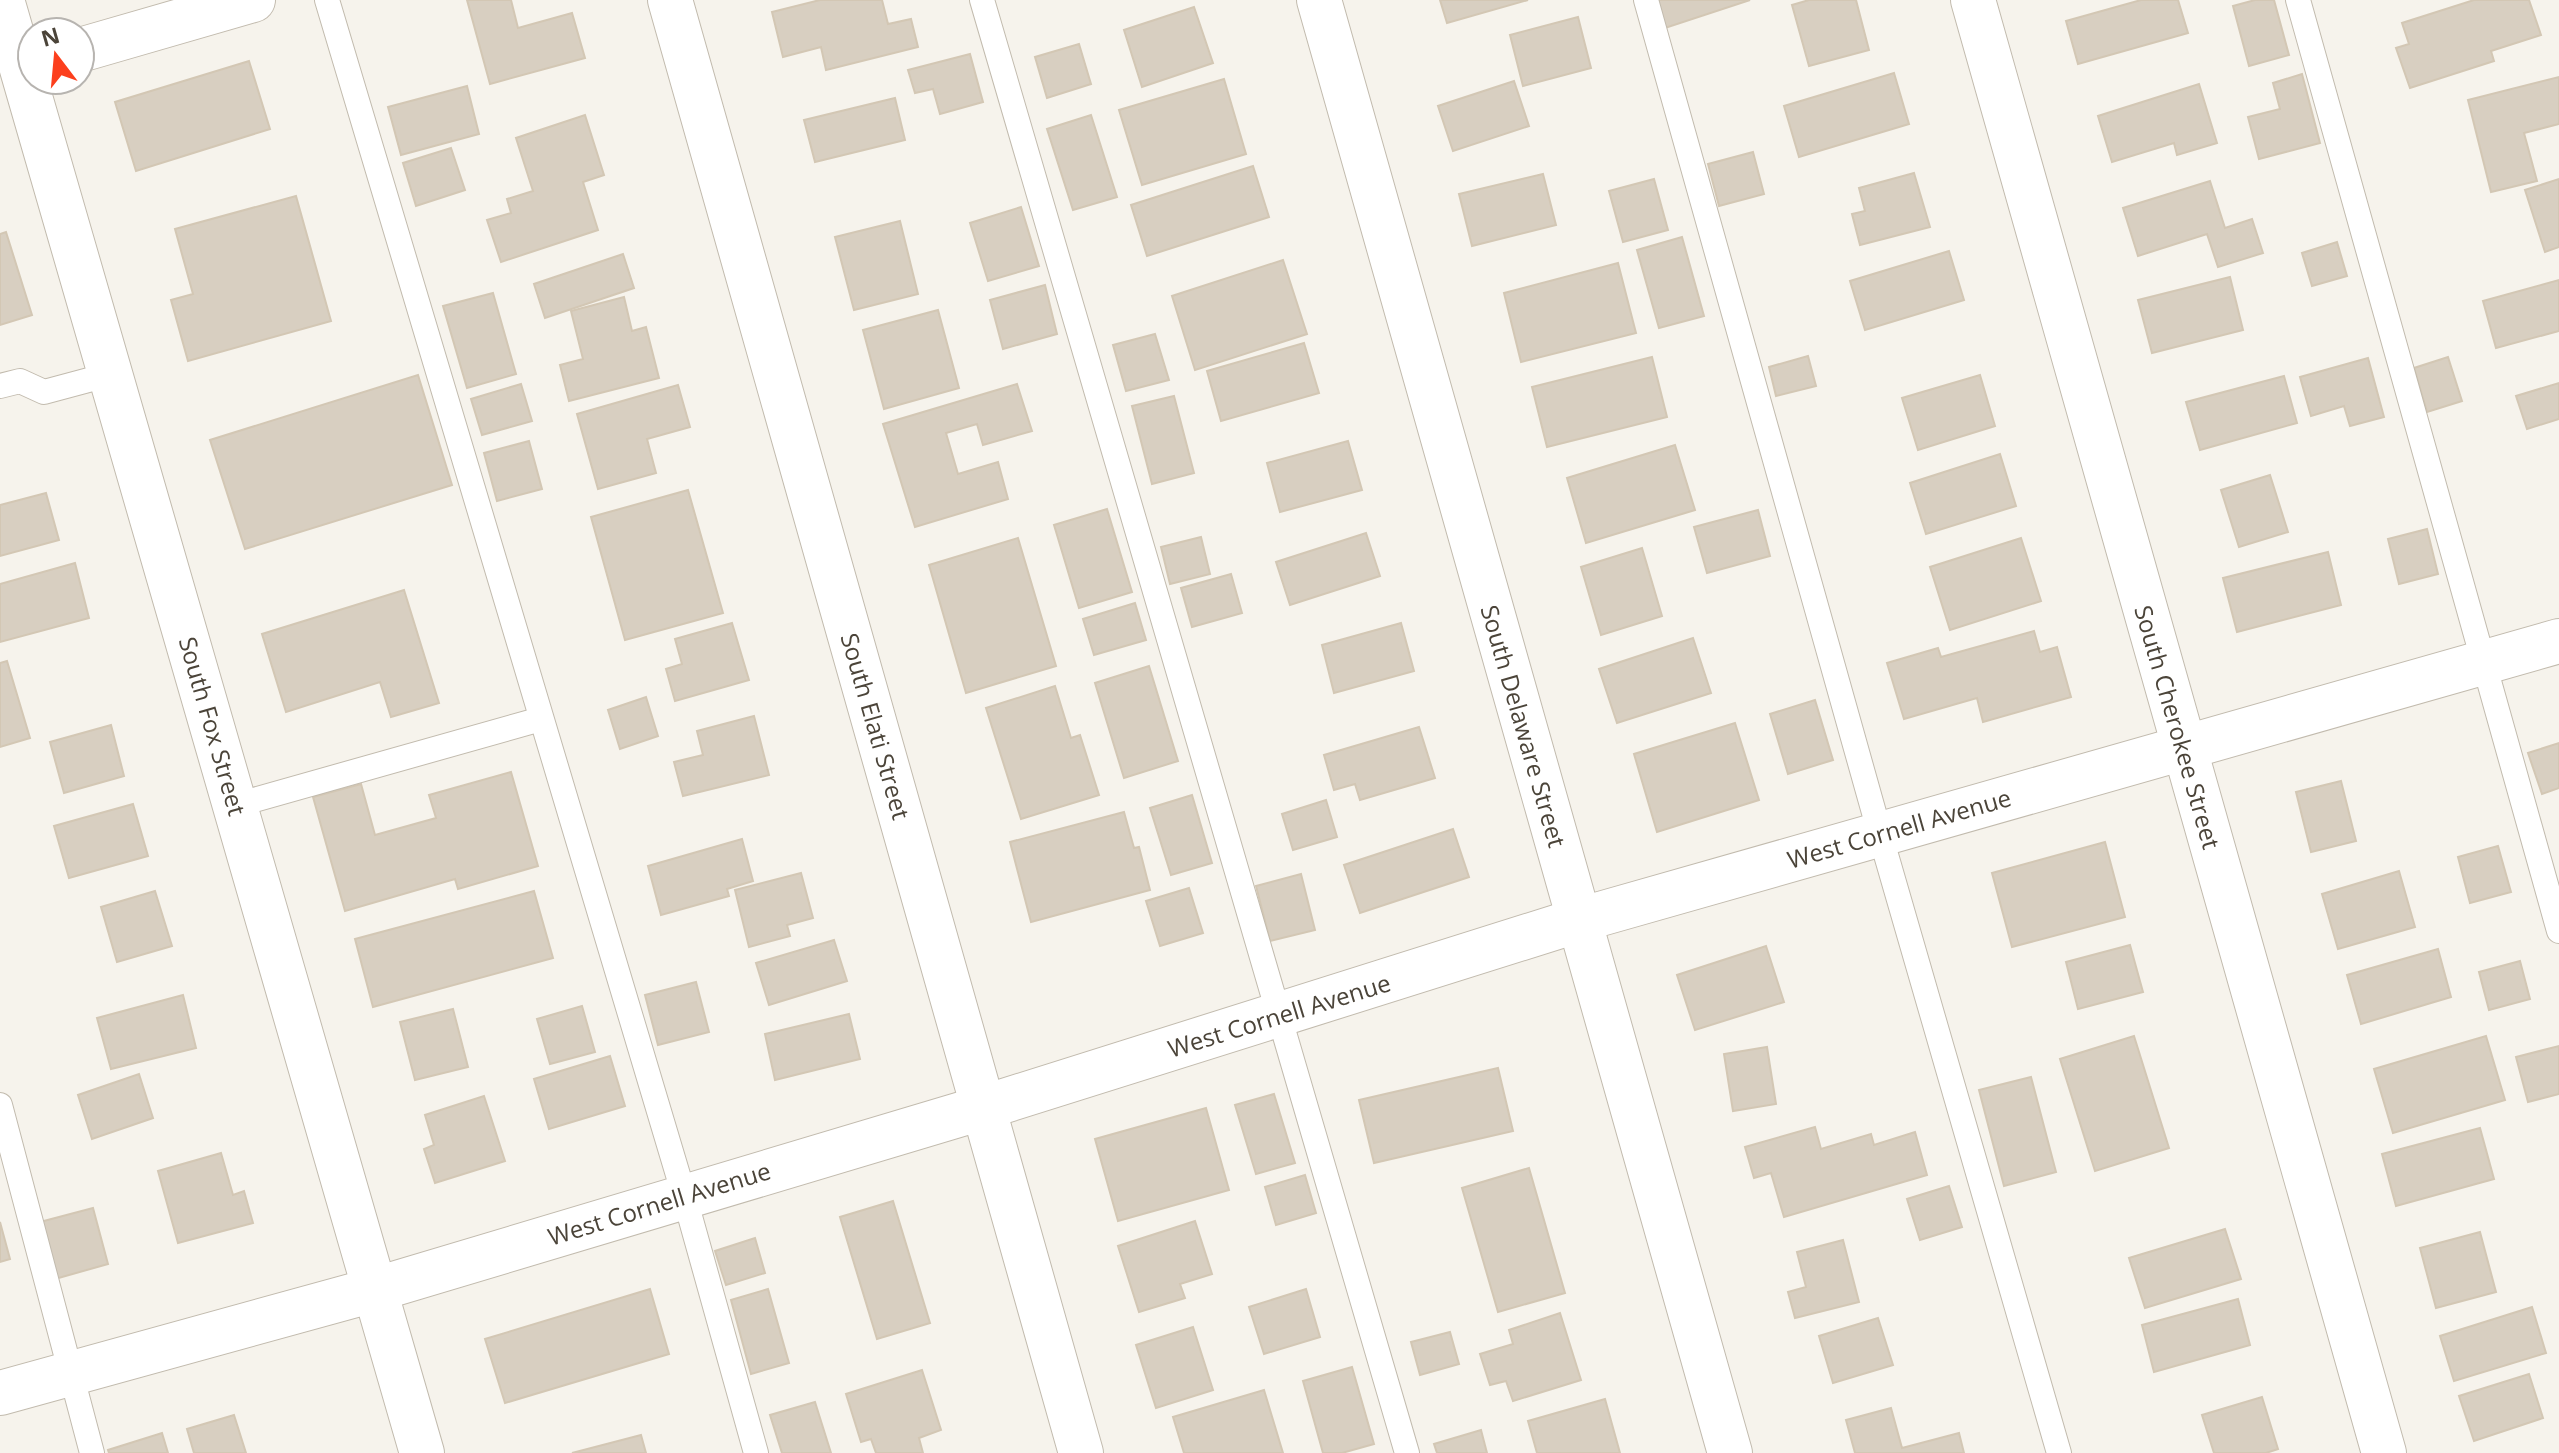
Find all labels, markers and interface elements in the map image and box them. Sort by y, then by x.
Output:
north arrow [16,16,96,96]
text: N [37,19,63,53]
street label: South Delaware Street [1474,601,1574,851]
street label: South Cherokee Street [2127,601,2229,853]
street label: South Elati Street [834,629,918,823]
street label: South Fox Street [172,633,254,819]
street label: West Cornell Avenue [1783,780,2015,876]
street label: West Cornell Avenue [1164,965,1394,1065]
street label: West Cornell Avenue [544,1153,774,1253]

